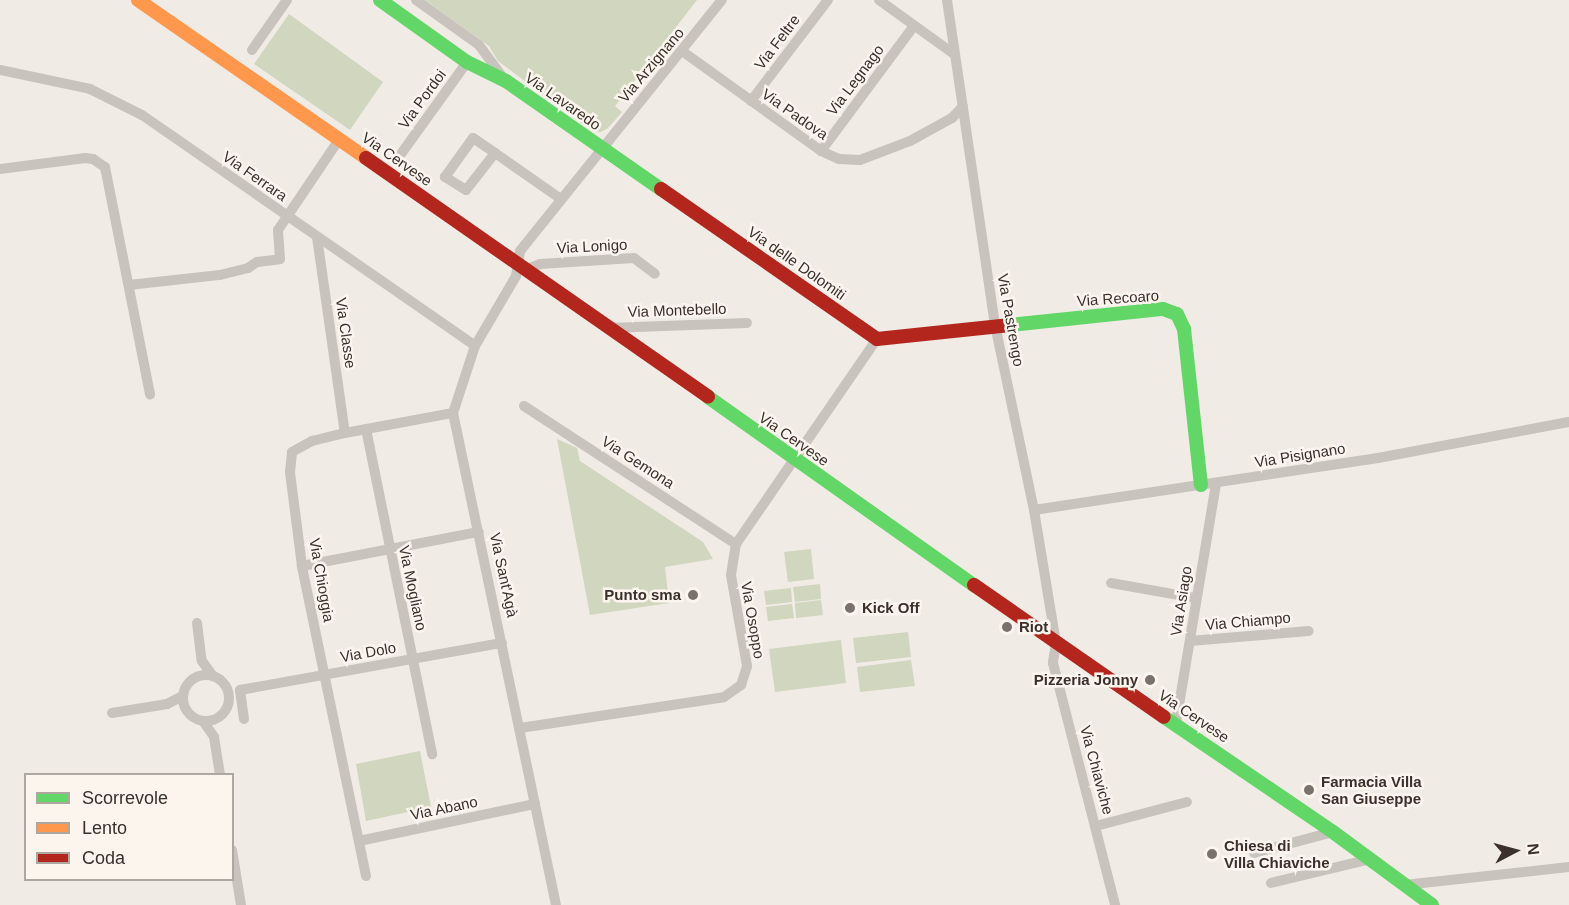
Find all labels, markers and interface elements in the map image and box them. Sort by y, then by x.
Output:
street label: Via Feltre [751,11,803,73]
street label: Via Arzignano [614,24,688,106]
street label: Via Legnago [823,41,887,119]
street label: Via Pordoi [394,66,450,132]
street label: Via Lavaredo [522,68,604,134]
street label: Via Padova [759,85,831,143]
street label: Via Cervese [358,128,436,190]
street label: Via Ferrara [219,147,291,205]
street label: Via delle Dolomiti [744,222,850,304]
street label: Via Lonigo [556,235,628,257]
street label: Via Pastrengo [994,272,1028,368]
street label: Via Recoaro [1076,286,1160,310]
street label: Via Classe [332,296,360,370]
street label: Via Montebello [627,299,727,321]
street label: Via Cervese [755,408,833,470]
street label: Via Gemona [598,432,678,492]
street label: Via Pisignano [1253,439,1347,471]
street label: Via Sant'Agà [486,531,522,619]
street label: Via Chioggia [306,537,338,623]
street label: Via Mogliano [395,544,431,632]
street label: Via Asiago [1167,564,1195,638]
street label: Via Osoppo [737,580,769,660]
place label: Punto sma [604,586,681,604]
marker: Punto sma [686,588,700,602]
place label: Kick Off [862,599,920,617]
marker: Kick Off [843,601,857,615]
street label: Via Chiampo [1205,608,1291,634]
place label: Riot [1019,618,1048,636]
marker: Riot [1000,620,1014,634]
street label: Via Dolo [339,638,397,666]
place label: Pizzeria Jonny [1034,671,1138,689]
marker: Pizzeria Jonny [1143,673,1157,687]
street label: Via Cervese [1155,686,1233,746]
street label: Via Chiaviche [1076,724,1118,816]
place label: Farmacia Villa San Giuseppe [1321,772,1422,807]
legend [24,773,234,881]
marker: Farmacia Villa San Giuseppe [1302,783,1316,797]
text: Scorrevole [82,788,168,808]
street label: Via Abano [408,792,480,824]
text: Lento [82,818,127,838]
north arrow [1485,821,1545,881]
place label: Chiesa di Villa Chiaviche [1224,836,1330,871]
text: N [1524,842,1542,856]
marker: Chiesa di Villa Chiaviche [1205,847,1219,861]
text: Coda [82,848,125,868]

